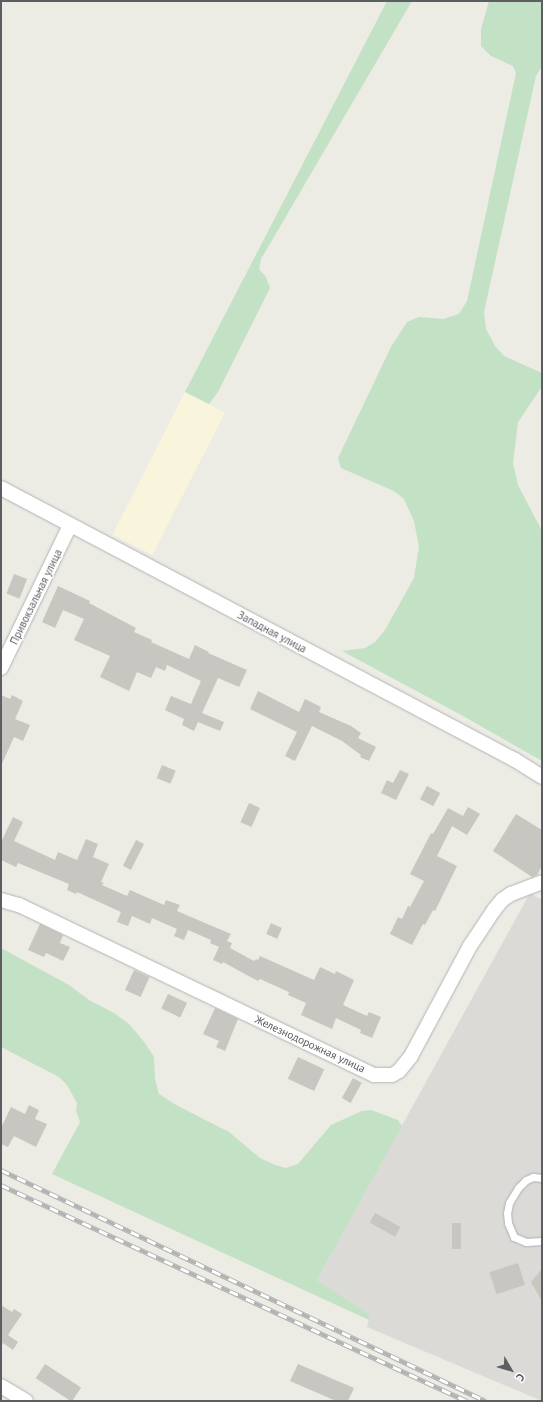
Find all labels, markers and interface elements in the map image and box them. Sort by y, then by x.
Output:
street label: Привокзальная улица [7,547,65,647]
street label: Западная улица [235,608,309,656]
street label: Железнодорожная улица [253,1013,367,1075]
north arrow [491,1350,531,1390]
text: С [513,1371,528,1384]

